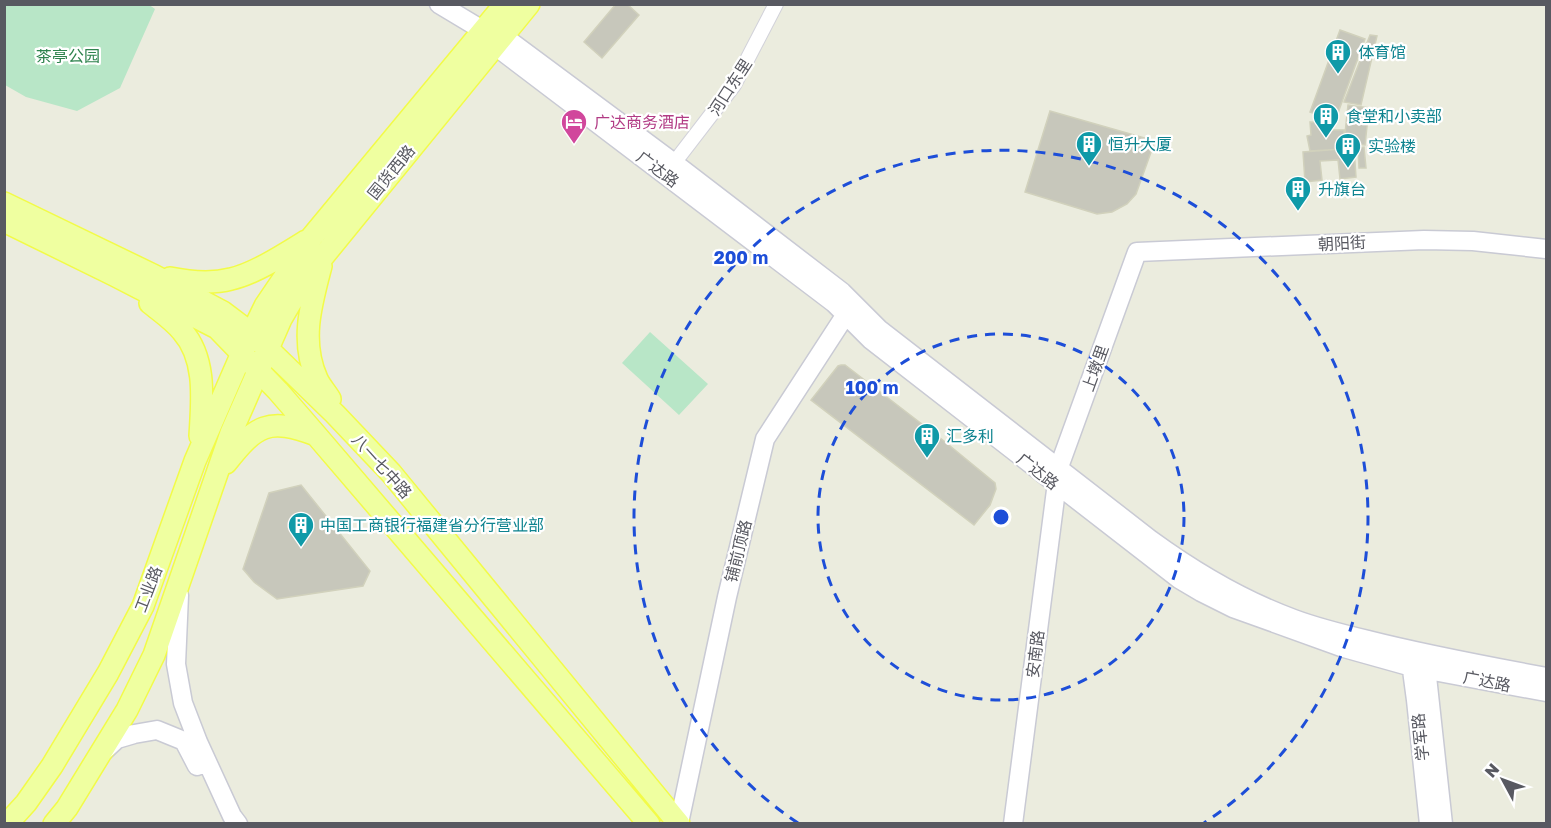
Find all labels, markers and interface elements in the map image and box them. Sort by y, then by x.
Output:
building icon: 体育馆 [1323,37,1353,75]
place label: 体育馆 [1358,42,1406,62]
park label: 茶亭公园 [36,46,100,66]
street label: 河口东里 [704,55,756,119]
building icon: 食堂和小卖部 [1311,101,1341,139]
place label: 食堂和小卖部 [1346,106,1442,126]
hotel icon: 广达商务酒店 [559,107,589,145]
place label: 广达商务酒店 [594,112,690,132]
building icon: 恒升大厦 [1074,129,1104,167]
building icon: 实验楼 [1333,131,1363,169]
place label: 恒升大厦 [1108,134,1172,154]
place label: 实验楼 [1368,136,1416,156]
street label: 国货西路 [363,141,419,203]
street label: 广达路 [633,147,683,191]
building icon: 升旗台 [1283,174,1313,212]
place label: 升旗台 [1318,179,1366,199]
street label: 朝阳街 [1318,232,1366,254]
text: 200 m [714,246,768,268]
street label: 上墩里 [1077,342,1113,394]
text: 100 m [846,376,898,398]
building icon: 汇多利 [912,421,942,459]
place label: 汇多利 [946,426,994,446]
street label: 八一七中路 [348,430,416,502]
street label: 广达路 [1013,448,1063,494]
centre of rings [991,507,1011,527]
building icon: 中国工商银行福建省分行营业部 [286,510,316,548]
place label: 中国工商银行福建省分行营业部 [320,515,544,535]
street label: 铺前顶路 [721,518,755,584]
street label: 工业路 [130,563,166,615]
street label: 安南路 [1022,629,1048,679]
street label: 广达路 [1462,667,1512,695]
street label: 学军路 [1408,712,1432,762]
north arrow [1473,750,1533,810]
text: N [1480,759,1503,781]

